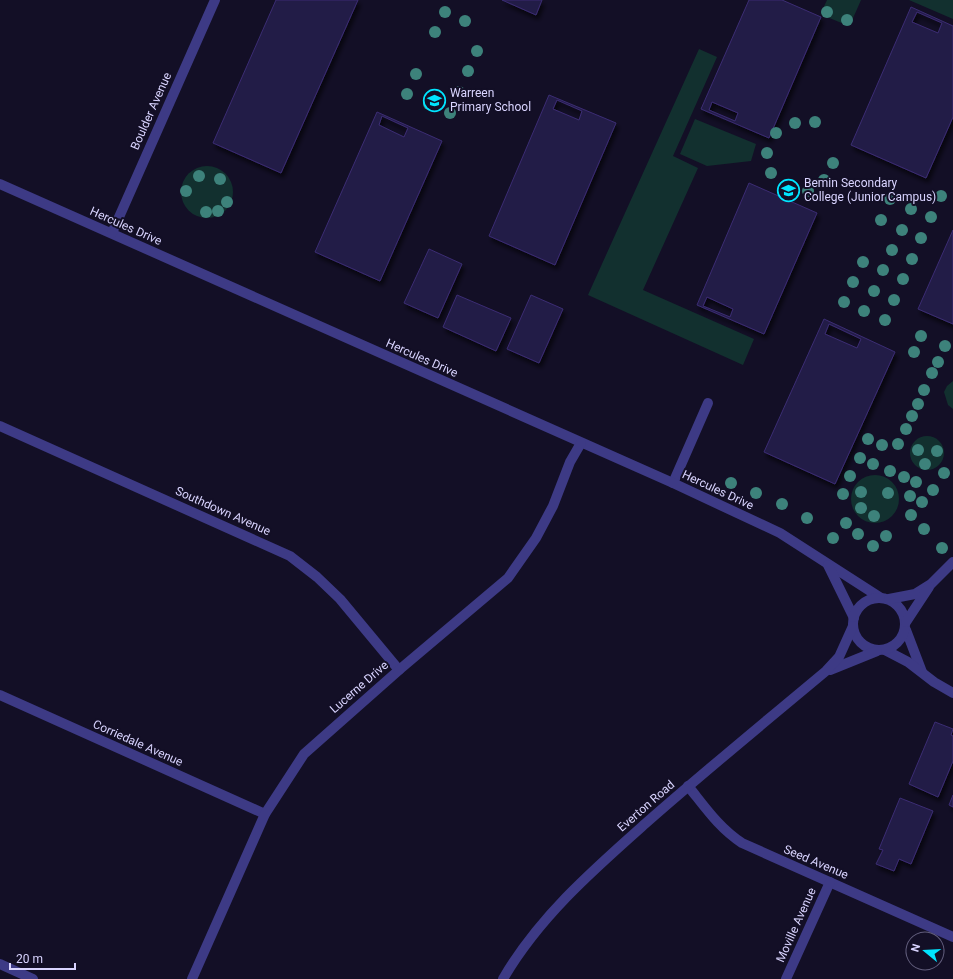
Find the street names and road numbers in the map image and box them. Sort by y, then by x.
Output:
street label: Boulder Avenue [128,70,174,152]
street label: Hercules Drive [88,204,164,248]
street label: Hercules Drive [384,336,460,380]
street label: Hercules Drive [680,467,756,513]
street label: Southdown Avenue [173,484,273,538]
street label: Lucerne Drive [327,658,391,716]
street label: Corriedale Avenue [91,717,185,769]
street label: Everton Road [615,777,677,835]
street label: Seed Avenue [782,842,850,882]
street label: Moville Avenue [773,885,819,965]

